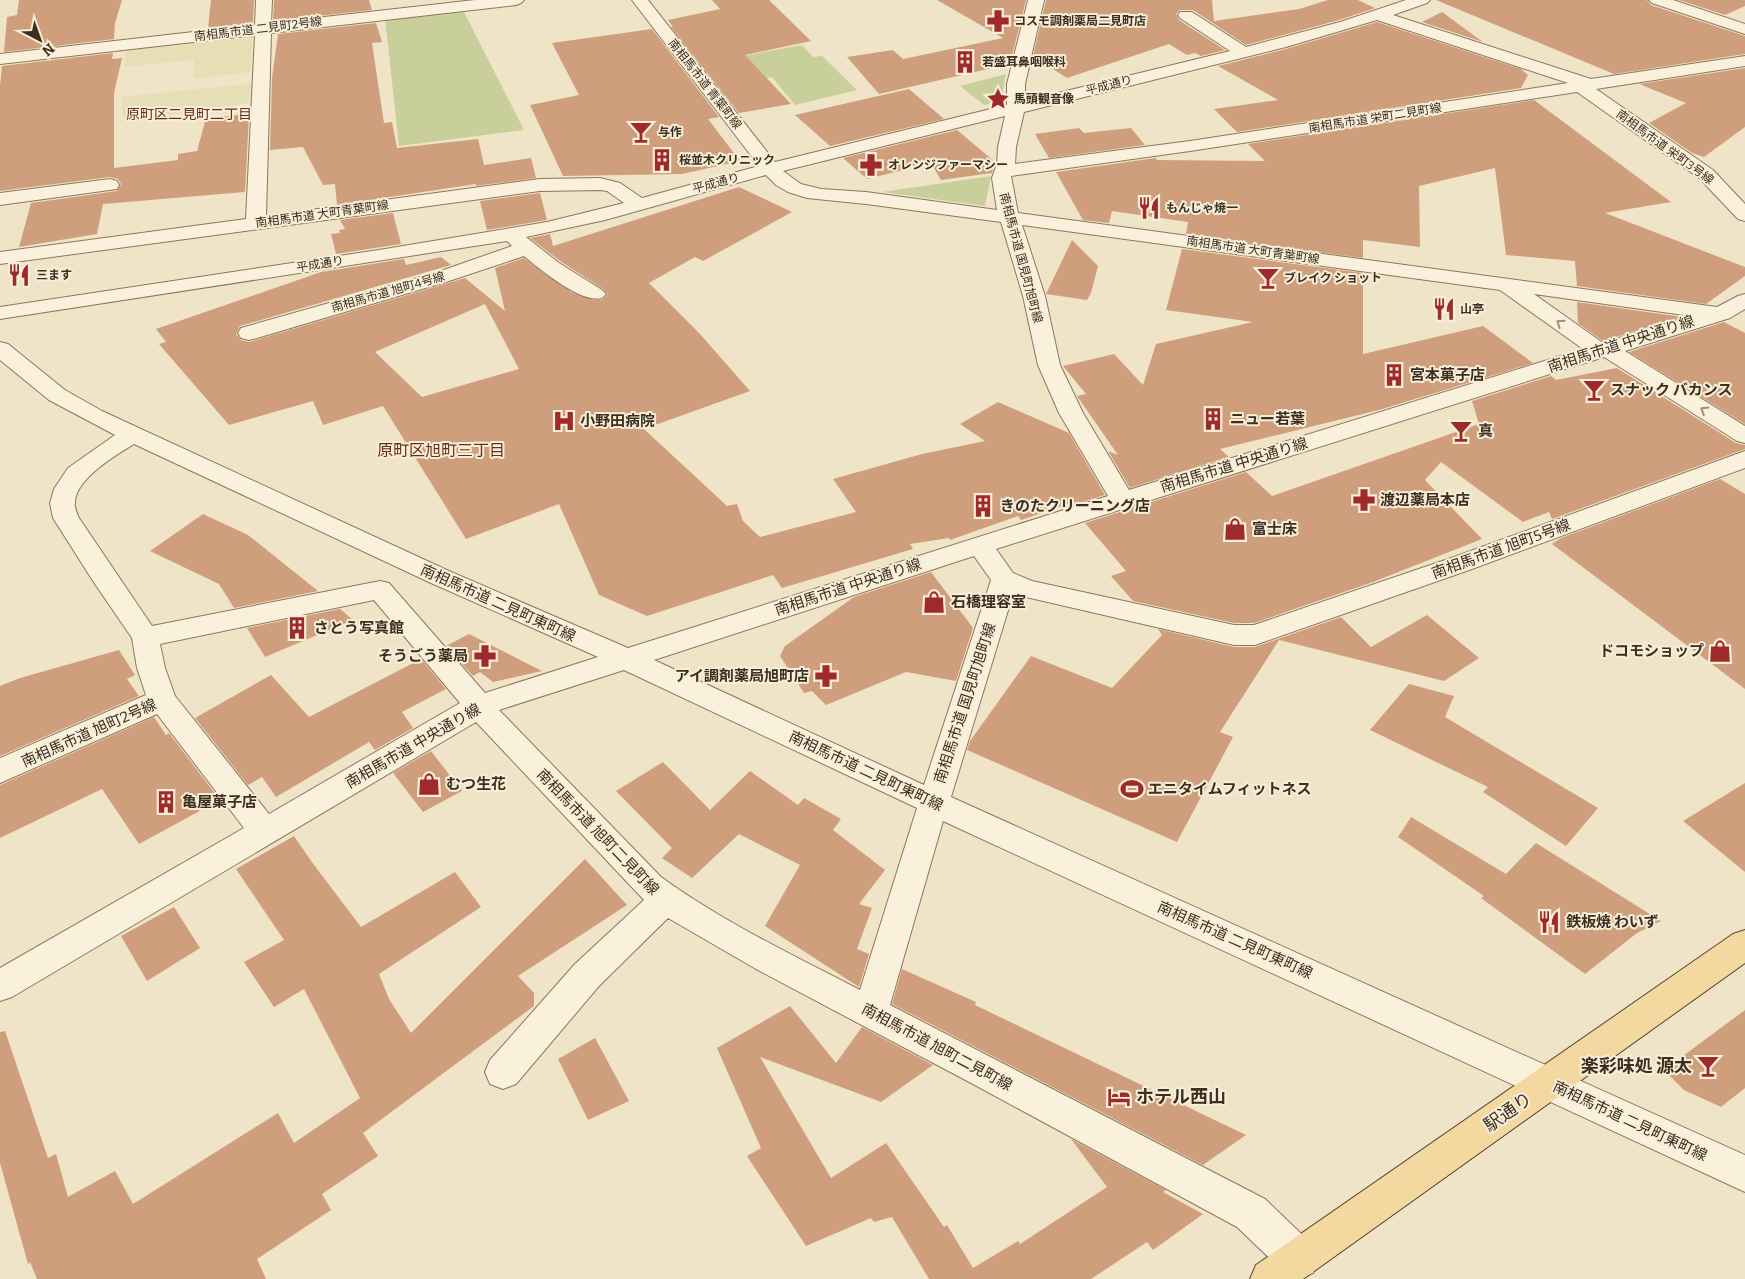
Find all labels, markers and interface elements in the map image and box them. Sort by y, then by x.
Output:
pharmacy icon: コスモ調剤薬局二見町店 [985,8,1011,34]
street label: 南相馬市道 二見町2号線 [193,14,323,44]
place label: コスモ調剤薬局二見町店 [1014,14,1146,28]
north arrow [15,15,65,65]
street label: 南相馬市道 青葉町線 [665,36,745,132]
text: N [38,39,58,60]
building icon: 若盛耳鼻咽喉科 [952,49,978,75]
place label: 若盛耳鼻咽喉科 [982,55,1066,69]
street label: 平成通り [1084,72,1134,98]
place icon: 馬頭観音像 [985,86,1011,112]
place label: 馬頭観音像 [1014,92,1074,106]
street label: 南相馬市道 栄町二見町線 [1308,101,1442,135]
district label: 原町区二見町二丁目 [126,106,252,123]
street label: 南相馬市道 栄町3号線 [1613,107,1717,187]
bar icon: 与作 [628,119,654,145]
place label: 与作 [658,125,682,139]
building icon: 桜並木クリニック [649,147,675,173]
pharmacy icon: オレンジファーマシー [858,152,884,178]
place label: 桜並木クリニック [679,153,775,167]
place label: オレンジファーマシー [888,158,1008,172]
street label: 平成通り [691,170,741,196]
street label: 南相馬市道 国見町旭町線 [997,191,1045,325]
restaurant icon: もんじゃ焼一 [1136,195,1162,221]
street label: 南相馬市道 大町青葉町線 [254,198,390,230]
place label: もんじゃ焼一 [1166,201,1238,215]
street label: 南相馬市道 大町青葉町線 [1185,234,1321,266]
street label: 平成通り [295,253,345,275]
restaurant icon: 三ます [6,262,32,288]
bar icon: ブレイク ショット [1255,265,1281,291]
place label: 三ます [36,268,72,282]
street label: 南相馬市道 旭町4号線 [330,269,446,315]
place label: ブレイク ショット [1284,271,1382,285]
restaurant icon: 山亭 [1431,296,1457,322]
place label: 山亭 [1460,302,1484,316]
street label: 南相馬市道 中央通り線 [1545,312,1697,376]
one-way arrow [1556,320,1566,329]
building icon: 宮本菓子店 [1381,362,1407,388]
place label: 宮本菓子店 [1410,366,1485,384]
bar icon: スナック バカンス [1581,377,1607,403]
place label: スナック バカンス [1610,381,1732,399]
building icon: ニュー若葉 [1200,406,1226,432]
one-way arrow [1700,407,1709,416]
hospital icon: 小野田病院 [551,408,577,434]
place label: ニュー若葉 [1230,410,1305,428]
place label: 小野田病院 [580,412,655,430]
bar icon: 真 [1448,418,1474,444]
place label: 真 [1478,422,1493,440]
street label: 南相馬市道 中央通り線 [1158,434,1310,496]
district label: 原町区旭町三丁目 [377,441,505,460]
pharmacy icon: 渡辺薬局本店 [1351,487,1377,513]
place label: 渡辺薬局本店 [1380,491,1470,509]
building icon: きのたクリーニング店 [970,493,996,519]
place label: きのたクリーニング店 [1000,497,1150,515]
shop icon: 富士床 [1222,516,1248,542]
street label: 南相馬市道 旭町5号線 [1429,516,1573,582]
place label: 富士床 [1252,520,1297,538]
street label: 南相馬市道 中央通り線 [772,555,924,619]
street label: 南相馬市道 二見町東町線 [418,561,578,645]
shop icon: 石橋理容室 [921,589,947,615]
place label: 石橋理容室 [951,593,1026,611]
building icon: さとう写真館 [284,615,310,641]
place label: さとう写真館 [314,619,404,637]
street label: 南相馬市道 国見町旭町線 [930,620,1000,786]
shop icon: ドコモショップ [1707,638,1733,664]
place label: ドコモショップ [1599,642,1704,660]
pharmacy icon: そうごう薬局 [472,643,498,669]
place label: そうごう薬局 [378,647,468,665]
pharmacy icon: アイ調剤薬局旭町店 [813,663,839,689]
place label: アイ調剤薬局旭町店 [675,667,809,685]
street label: 南相馬市道 旭町2号線 [19,695,159,771]
street label: 南相馬市道 中央通り線 [342,700,484,792]
street label: 南相馬市道 二見町東町線 [786,727,946,815]
street label: 南相馬市道 旭町二見町線 [533,765,663,899]
shop icon: むつ生花 [416,771,442,797]
place label: むつ生花 [446,775,506,793]
sports icon: エニタイムフィットネス [1119,776,1145,802]
place label: エニタイムフィットネス [1148,780,1312,798]
building icon: 亀屋菓子店 [153,789,179,815]
place label: 亀屋菓子店 [182,793,257,811]
street label: 南相馬市道 二見町東町線 [1155,898,1315,982]
restaurant icon: 鉄板焼 わいず [1536,909,1562,935]
place label: 鉄板焼 わいず [1566,913,1659,931]
street label: 南相馬市道 旭町二見町線 [859,1000,1015,1094]
bar icon: 楽彩味処 源太 [1695,1053,1721,1079]
place label: 楽彩味処 源太 [1581,1055,1692,1077]
street label: 南相馬市道 二見町東町線 [1550,1077,1710,1165]
hotel icon: ホテル西山 [1106,1084,1132,1110]
place label: ホテル西山 [1136,1086,1226,1108]
street label: 駅通り [1480,1088,1536,1136]

